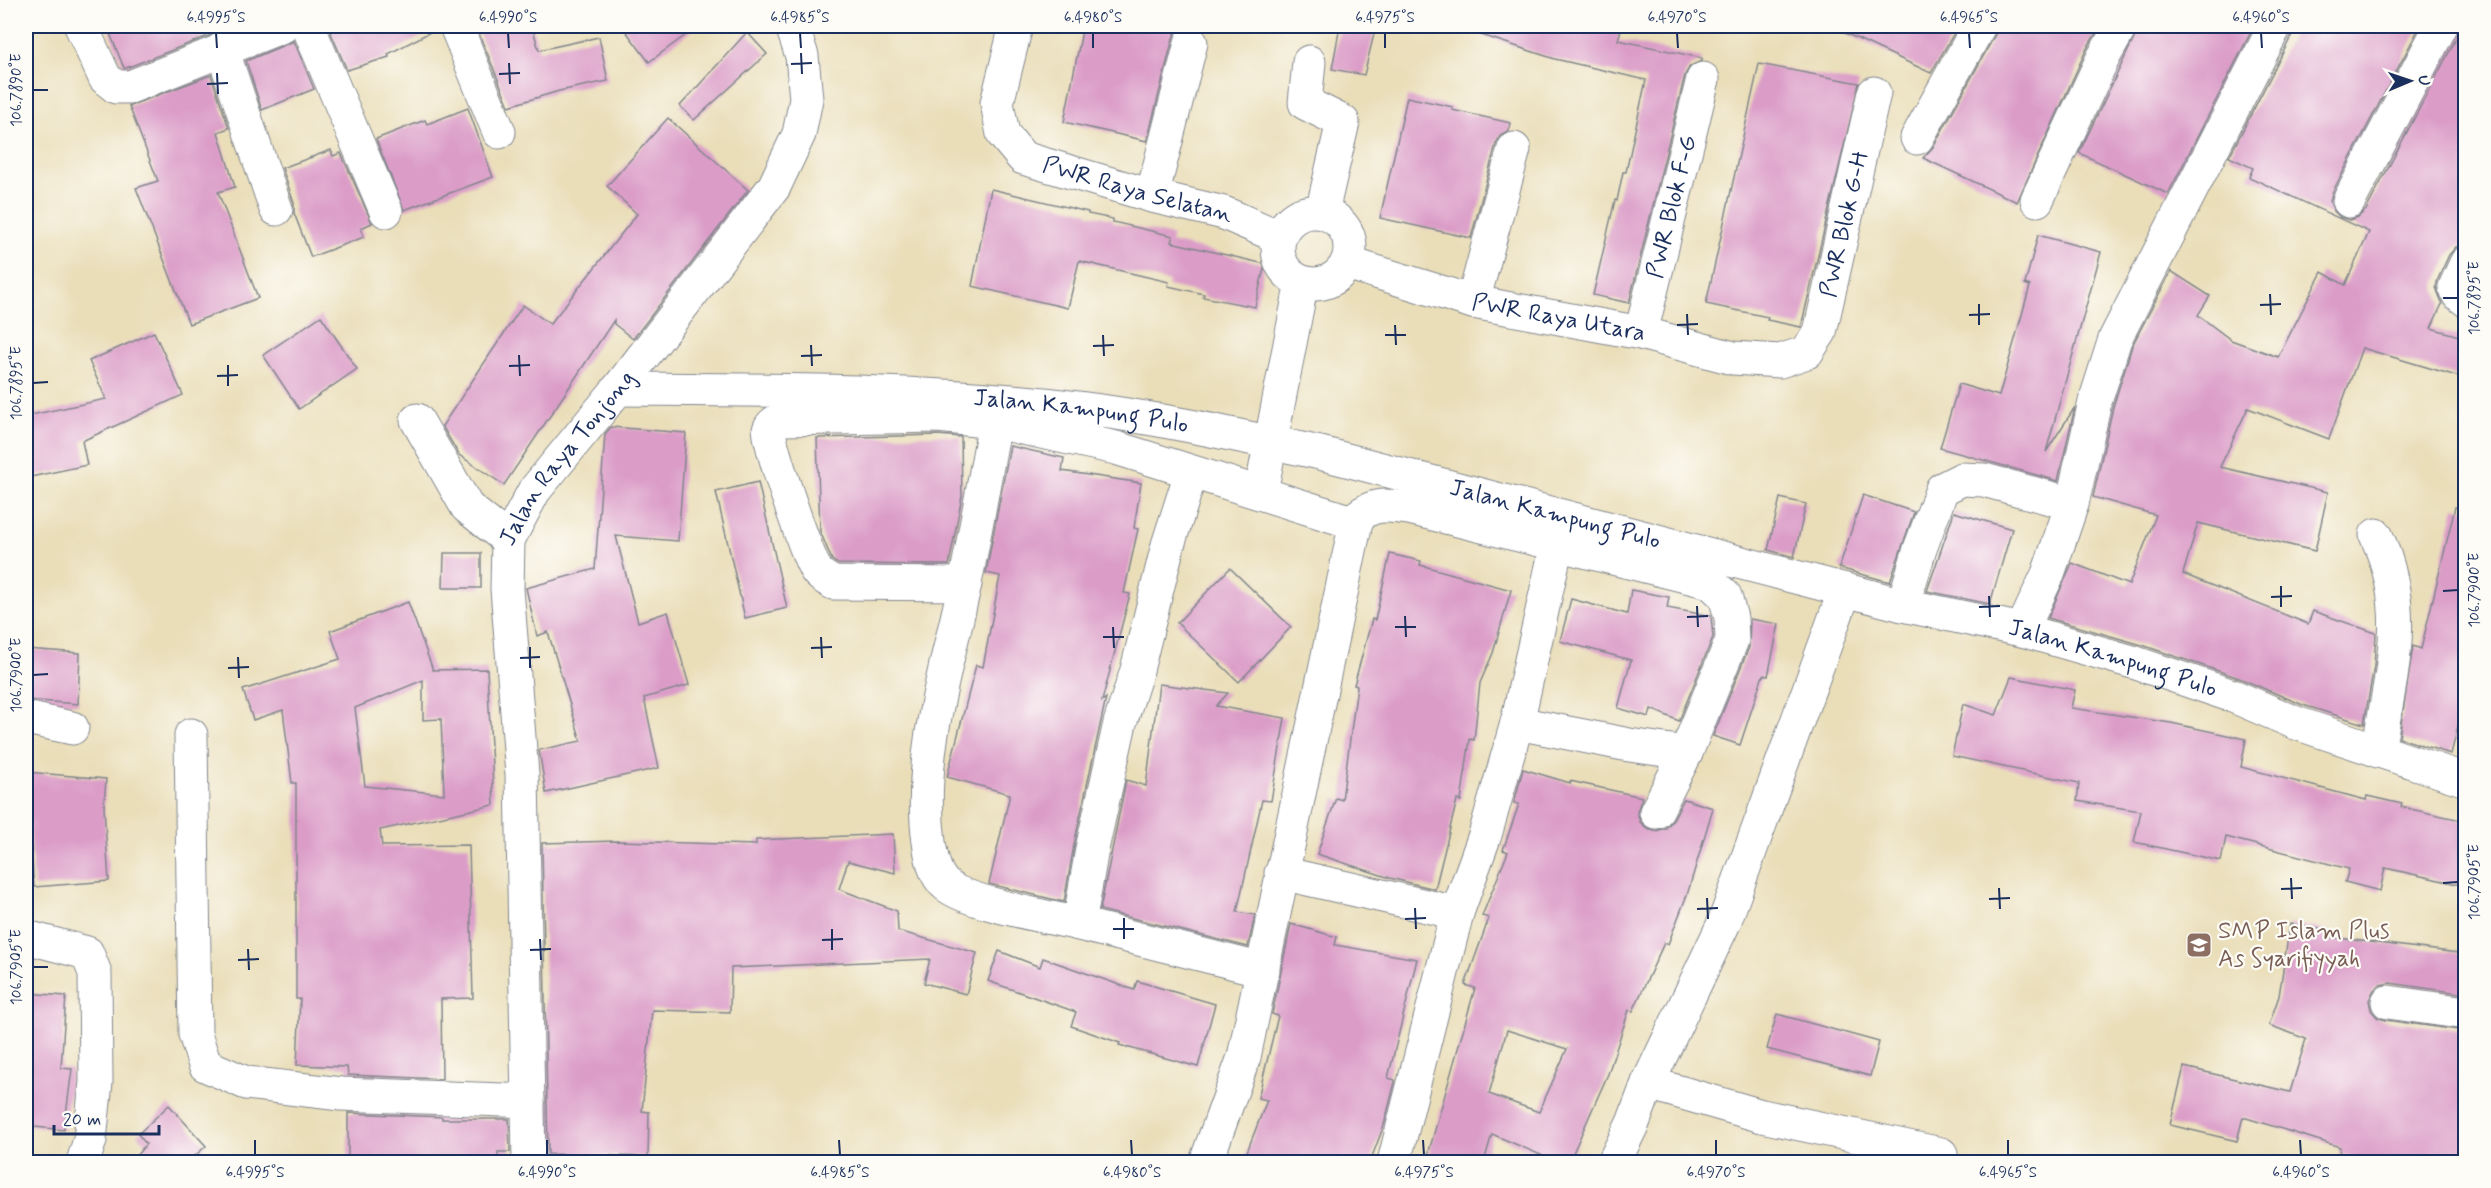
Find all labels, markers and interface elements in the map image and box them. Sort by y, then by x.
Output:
text: 6.4995°S [186,8,246,28]
text: 6.4990°S [479,8,537,28]
text: 6.4985°S [770,8,830,28]
text: 6.4980°S [1064,8,1122,28]
text: 6.4975°S [1355,8,1415,28]
text: 6.4970°S [1647,8,1707,28]
text: 6.4965°S [1940,8,1998,28]
text: 6.4960°S [2232,8,2290,28]
north arrow [2380,51,2440,111]
text: 106.7890°E [7,53,27,127]
text: U [2413,75,2434,86]
street label: PWR Blok F-G [1639,132,1704,281]
street label: PWR Blok G-H [1813,148,1876,300]
street label: PWR Raya Selatan [1039,149,1235,230]
text: 106.7895°E [2465,261,2485,335]
street label: PWR Raya Utara [1469,287,1648,349]
text: 106.7895°E [7,346,27,420]
street label: Jalan Raya Tonjong [492,364,642,551]
street label: Jalan Kampung Pulo [972,382,1191,441]
street label: Jalan Kampung Pulo [1446,472,1664,557]
text: 106.7900°E [2465,552,2485,628]
street label: Jalan Kampung Pulo [2006,612,2221,705]
text: 106.7900°E [7,637,27,713]
text: 106.7905°E [2465,844,2485,920]
place label: SMP Islam Plus As Syarifiyyah [2218,916,2390,975]
text: 106.7905°E [7,929,27,1005]
school or university icon: SMP Islam Plus As Syarifiyyah [2184,930,2214,960]
scale bar [54,1098,159,1136]
text: 20 m [63,1108,101,1132]
text: 6.4995°S [225,1163,285,1183]
text: 6.4990°S [518,1163,576,1183]
text: 6.4985°S [810,1163,870,1183]
text: 6.4980°S [1103,1163,1161,1183]
text: 6.4975°S [1394,1163,1454,1183]
text: 6.4970°S [1686,1163,1746,1183]
text: 6.4965°S [1979,1163,2037,1183]
text: 6.4960°S [2272,1163,2330,1183]

